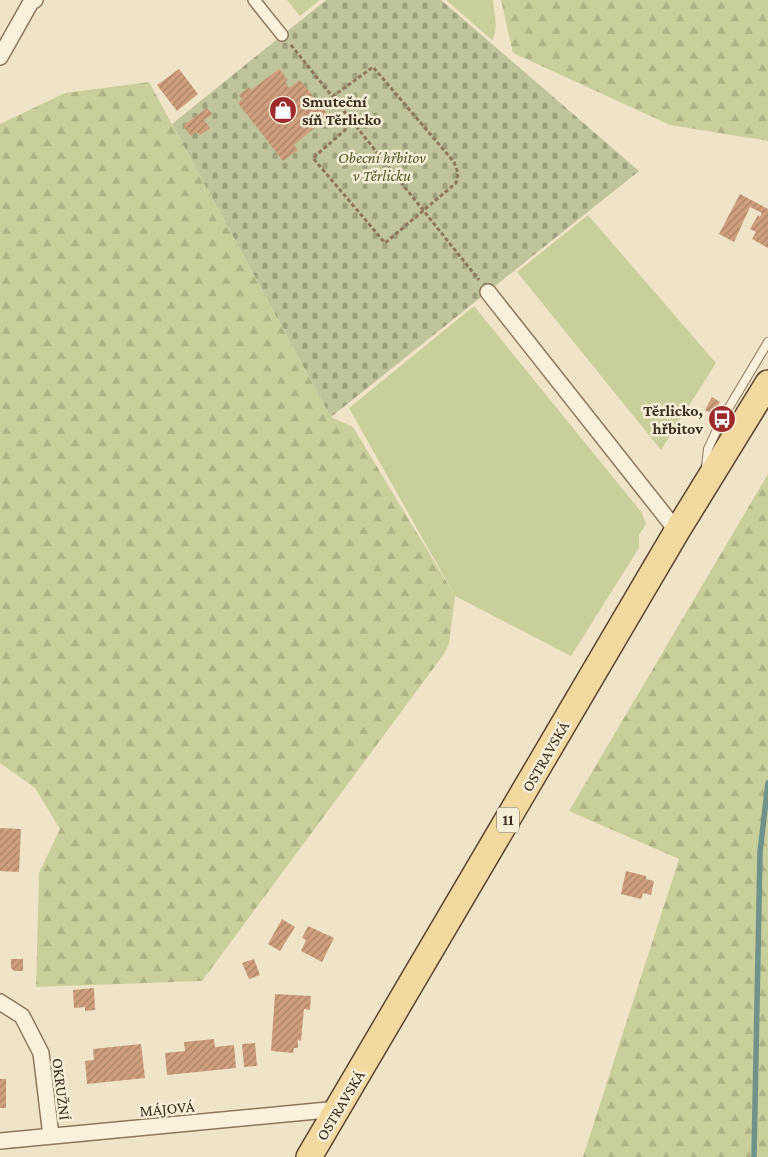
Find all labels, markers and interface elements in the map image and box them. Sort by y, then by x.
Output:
place label: Smuteční síň Těrlicko [302,93,381,128]
shop icon: Smuteční síň Těrlicko [268,95,298,125]
park label: Obecní hřbitov v Těrlicku [338,149,426,184]
place label: Těrlicko, hřbitov [643,402,703,437]
bus stop icon: Těrlicko, hřbitov [707,404,737,434]
street label: OSTRAVSKÁ [518,717,573,794]
road number: 11 [497,808,519,832]
street label: OKRUŽNÍ [49,1057,74,1121]
street label: OSTRAVSKÁ [313,1066,368,1143]
street label: MÁJOVÁ [139,1098,196,1120]

